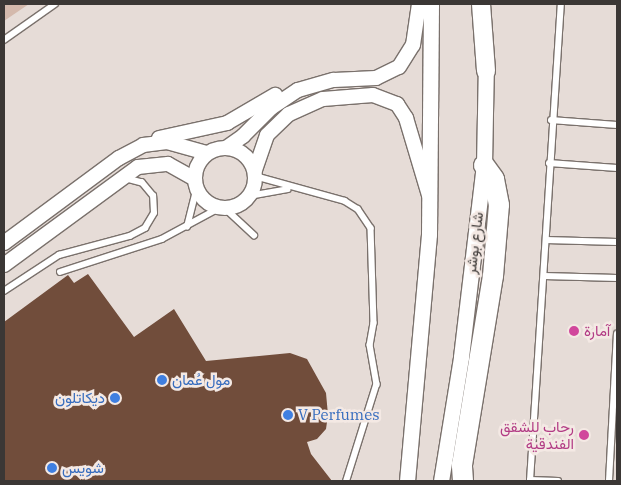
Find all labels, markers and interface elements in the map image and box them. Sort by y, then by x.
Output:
street label: شارع بوشر [461,211,487,275]
place label: آمارة [584,322,610,340]
marker: آمارة [568,325,580,337]
place label: مول عُمان [172,371,230,389]
marker: مول عُمان [156,374,168,386]
place label: ديكاتلون [55,389,105,407]
marker: ديكاتلون [109,392,121,404]
place label: V Perfumes [298,406,379,424]
marker: V Perfumes [282,409,294,421]
place label: رحاب للشقق الفندقية [500,417,574,452]
marker: رحاب للشقق الفندقية [578,429,590,441]
place label: شويس [62,459,104,477]
marker: شويس [46,462,58,474]

